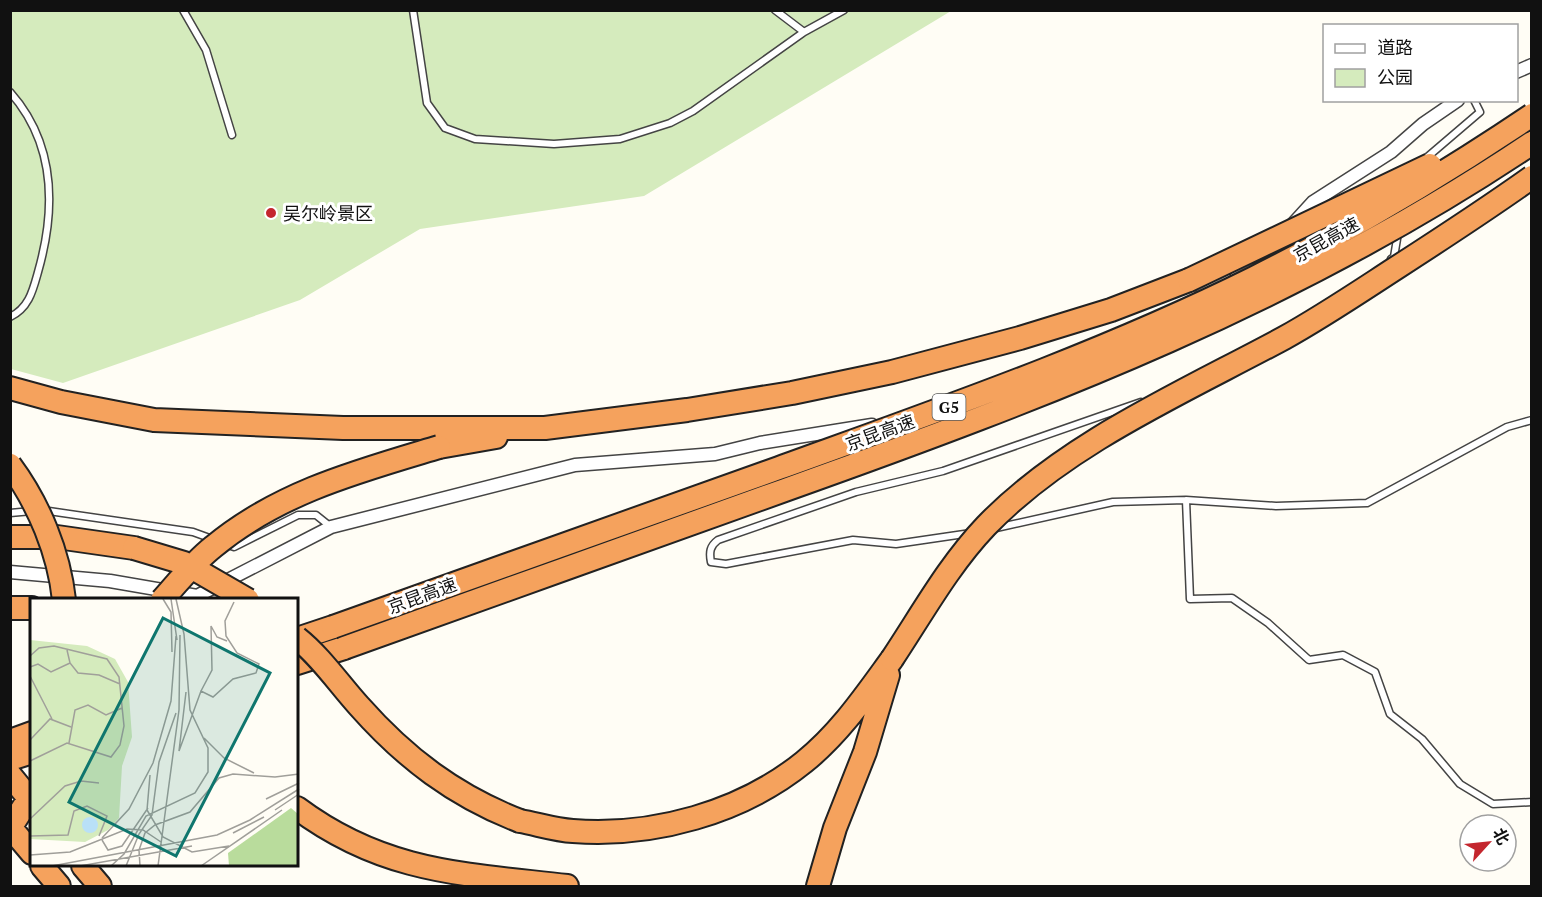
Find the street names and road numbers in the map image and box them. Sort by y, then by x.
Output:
street label: 京昆高速 [1289,211,1363,267]
road number: G5 [932,394,966,420]
street label: 京昆高速 [842,408,918,456]
street label: 京昆高速 [384,571,460,619]

